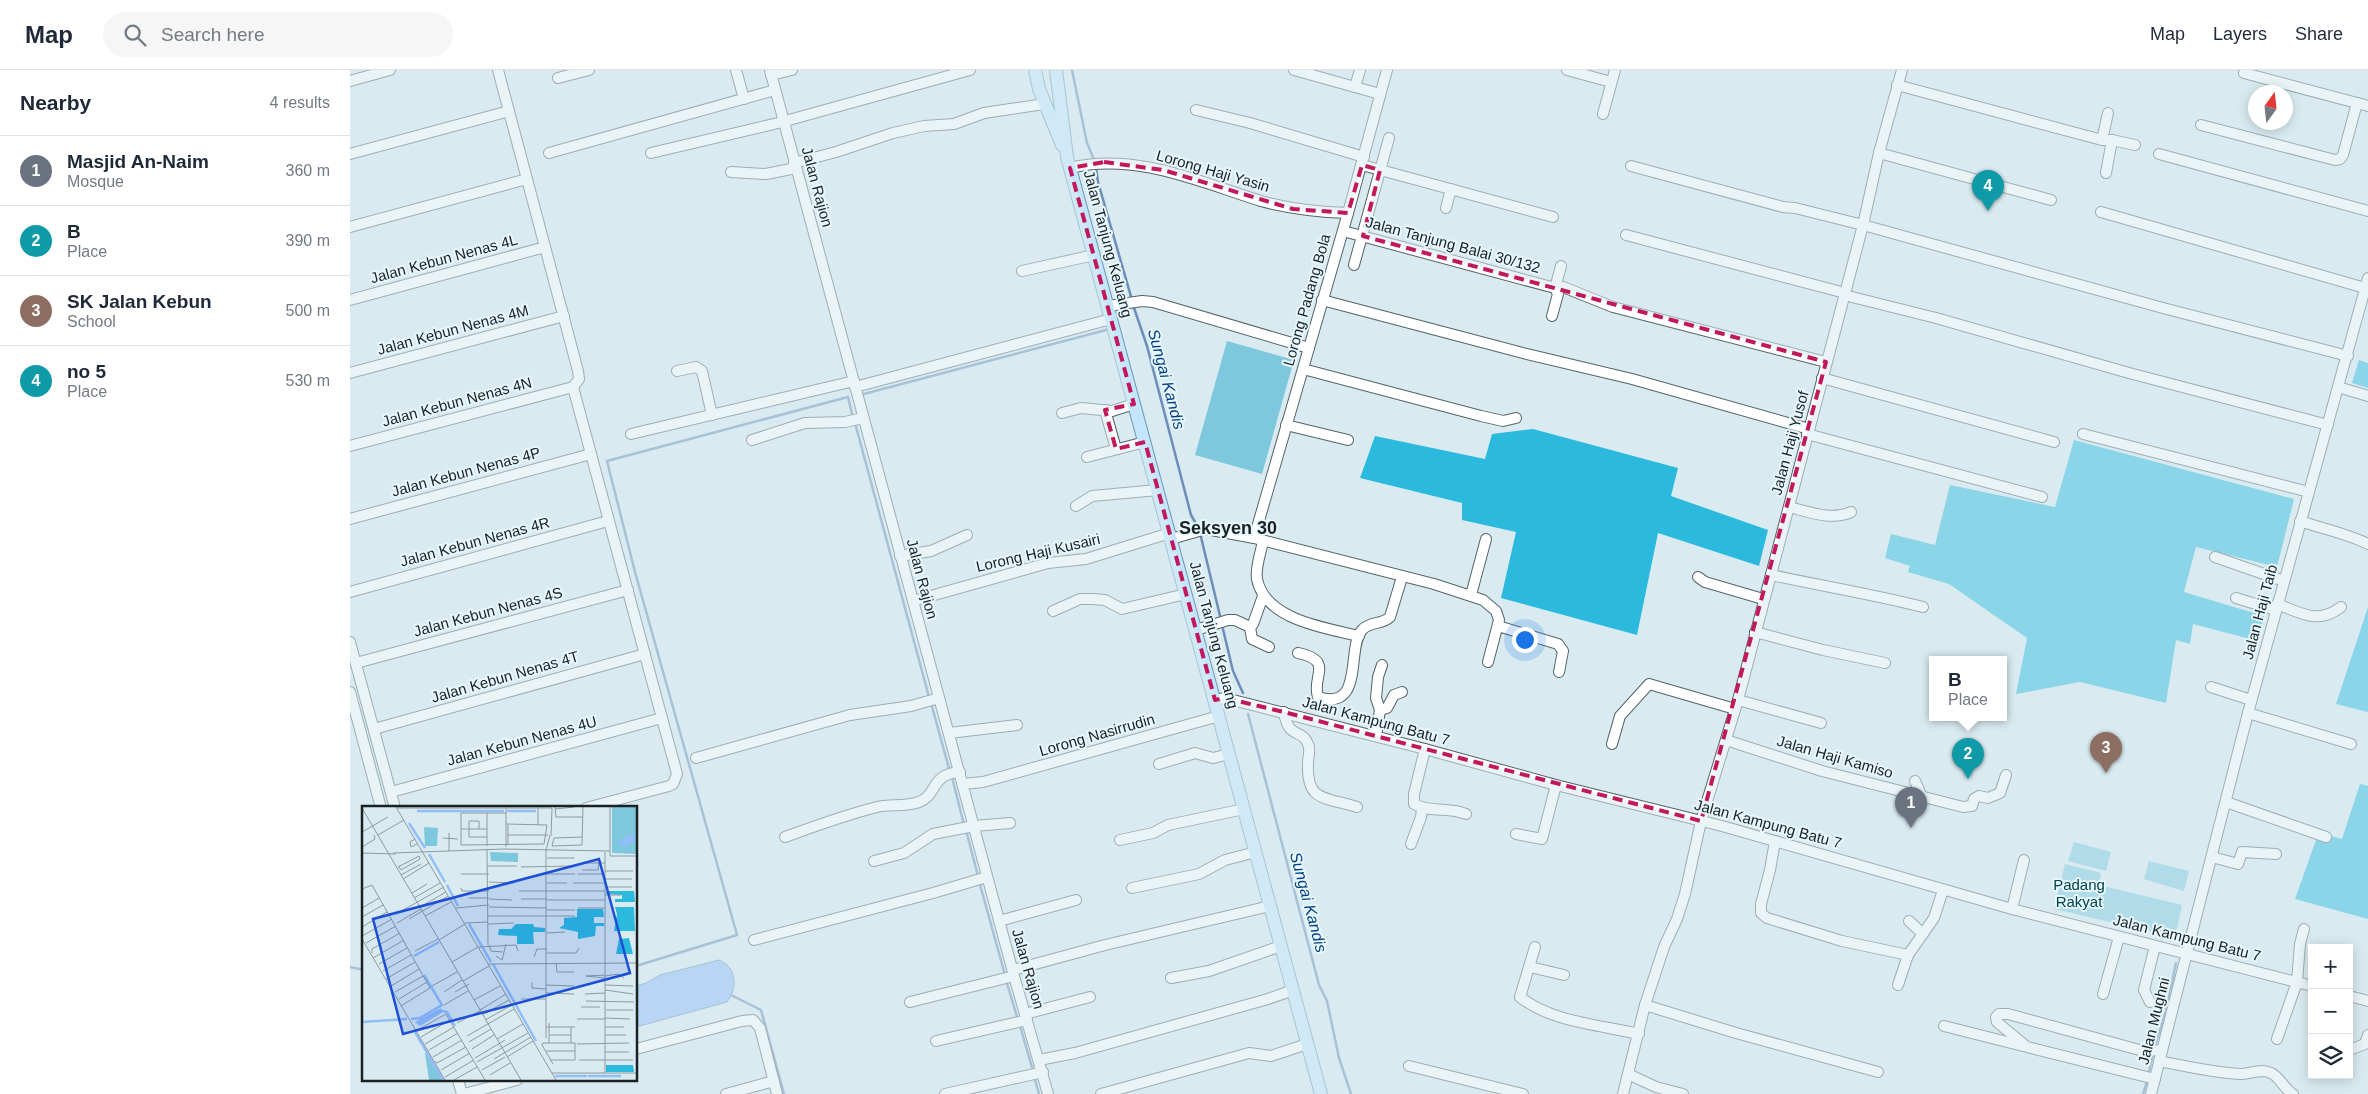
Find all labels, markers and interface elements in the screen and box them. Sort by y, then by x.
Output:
search box [103,12,453,57]
text: Map [25,21,73,48]
icon: search [121,21,149,49]
text: Search here [161,24,265,45]
text: Map [2150,24,2185,44]
text: Layers [2213,24,2267,44]
text: Share [2295,24,2343,44]
north arrow [2248,85,2293,130]
text: Nearby [20,91,91,114]
text: 4 results [270,94,330,111]
street label: Jalan Rajion [799,145,836,229]
street label: Lorong Haji Yasin [1155,146,1272,195]
text: Masjid An-Naim [67,151,209,172]
text: 1 [32,162,40,179]
text: 360 m [286,162,330,179]
street label: Jalan Tanjung Keluang [1081,168,1136,319]
pin: 4 [1972,170,2004,211]
text: Mosque [67,173,124,190]
street label: Jalan Tanjung Balai 30/132 [1364,213,1542,276]
text: B [67,221,81,242]
street label: Jalan Kebun Nenas 4L [368,231,519,286]
street label: Lorong Padang Bola [1279,231,1334,368]
text: 2 [32,232,40,249]
text: 390 m [286,232,330,249]
text: Place [67,243,107,260]
text: SK Jalan Kebun [67,291,212,312]
street label: Jalan Kebun Nenas 4M [375,301,530,358]
text: 3 [32,302,40,319]
text: 500 m [286,302,330,319]
text: School [67,313,116,330]
water label: Sungai Kandis [1145,327,1188,431]
text: no 5 [67,361,106,382]
text: 4 [32,372,40,389]
text: 530 m [286,372,330,389]
street label: Jalan Kebun Nenas 4N [380,373,534,430]
text: Place [67,383,107,400]
street label: Jalan Haji Yusof [1767,388,1812,497]
street label: Jalan Kebun Nenas 4P [390,443,542,500]
street label: Jalan Kebun Nenas 4R [398,513,552,570]
district label: Seksyen 30 [1179,518,1277,538]
street label: Lorong Haji Kusairi [974,530,1102,575]
street label: Jalan Rajion [904,537,941,621]
street label: Jalan Tanjung Keluang [1187,559,1242,710]
street label: Jalan Haji Taib [2239,563,2280,661]
street label: Jalan Kebun Nenas 4S [412,583,564,640]
your location [1512,627,1538,653]
street label: Jalan Kebun Nenas 4T [429,647,581,706]
popup [1929,656,2007,721]
text: B [1948,669,1962,690]
text: Place [1948,691,1988,708]
street label: Jalan Kampung Batu 7 [1301,693,1452,748]
street label: Lorong Nasirrudin [1037,710,1157,759]
street label: Jalan Kebun Nenas 4U [445,712,599,769]
street label: Jalan Haji Kamiso [1775,732,1895,781]
pin: 3 [2090,732,2122,773]
pin: 2 [1952,738,1984,779]
pin: 1 [1895,787,1927,828]
street label: Jalan Kampung Batu 7 [1693,796,1844,851]
inset map [362,806,638,1082]
water label: Sungai Kandis [1287,850,1330,954]
park label: Padang Rakyat [2053,876,2105,910]
street label: Jalan Kampung Batu 7 [2111,911,2263,964]
street label: Jalan Rajion [1009,927,1048,1011]
map controls [2308,944,2353,1079]
button: + [2308,944,2353,989]
street label: Jalan Mughni [2134,976,2173,1066]
button: − [2308,989,2353,1034]
button: layers [2308,1034,2353,1079]

